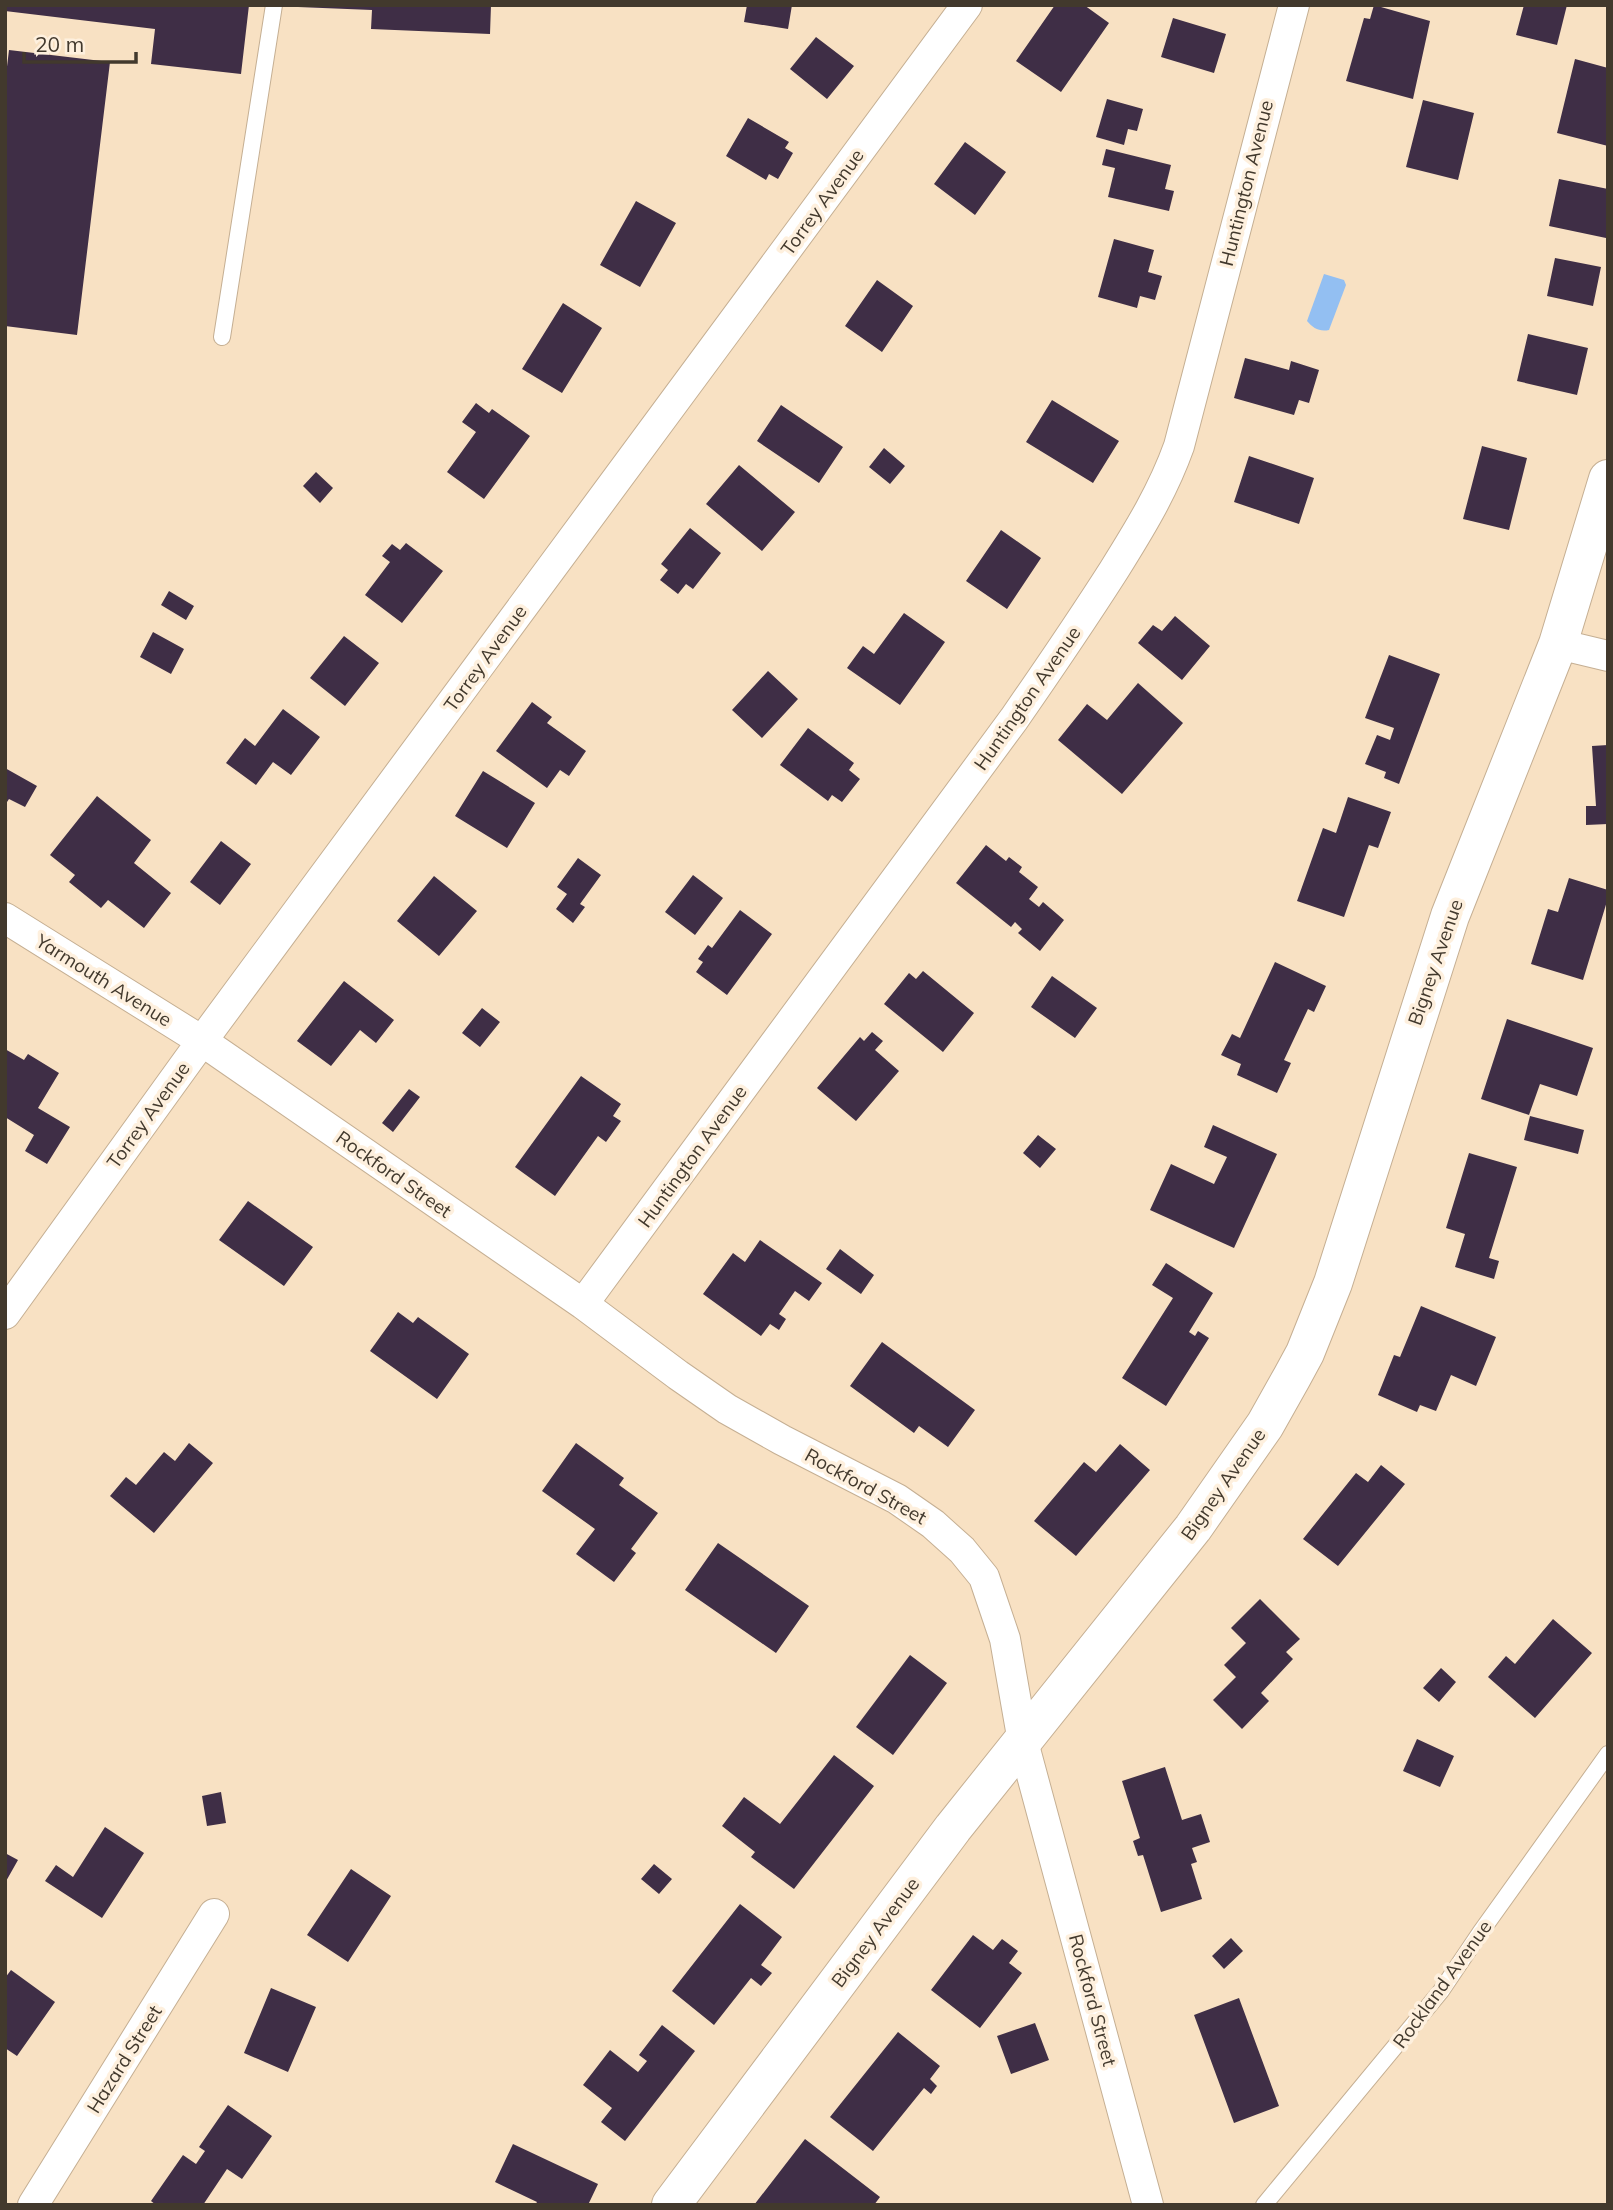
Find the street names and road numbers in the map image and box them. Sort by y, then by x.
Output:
street label: Huntington Avenue [1214,98,1278,268]
street label: Torrey Avenue [775,144,869,260]
street label: Torrey Avenue [438,600,532,716]
street label: Huntington Avenue [968,621,1086,775]
street label: Bigney Avenue [1402,896,1468,1028]
street label: Yarmouth Avenue [31,928,176,1031]
street label: Torrey Avenue [101,1057,195,1173]
street label: Huntington Avenue [632,1080,752,1232]
street label: Rockford Street [332,1125,457,1223]
street label: Bigney Avenue [1175,1423,1271,1545]
street label: Rockford Street [801,1443,931,1530]
street label: Bigney Avenue [826,1872,924,1992]
street label: Rockland Avenue [1387,1915,1497,2053]
street label: Rockford Street [1064,1931,1122,2069]
street label: Hazard Street [81,2000,167,2117]

